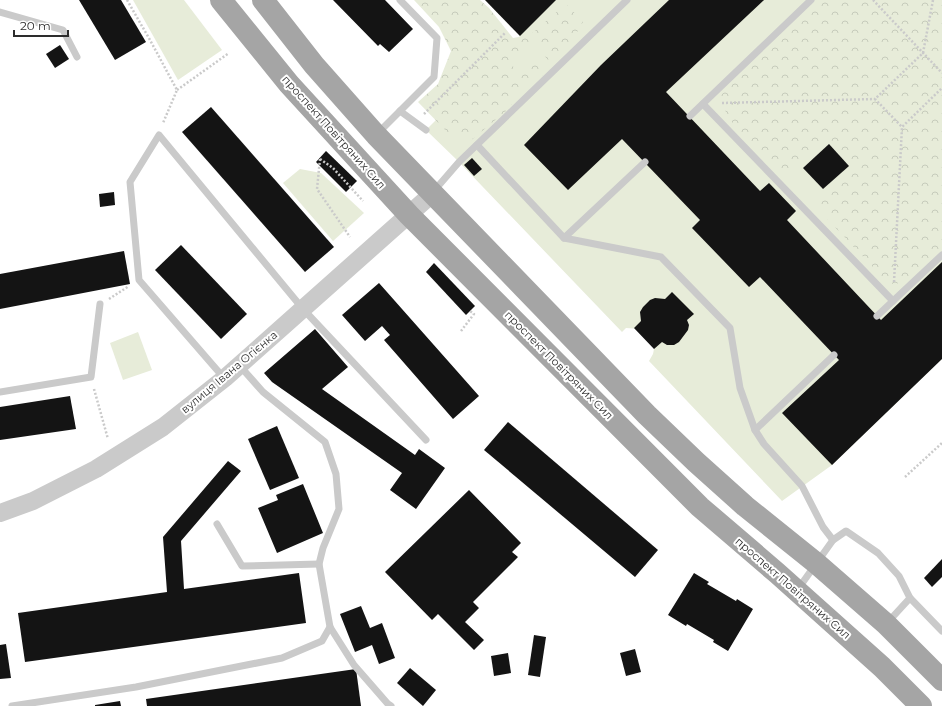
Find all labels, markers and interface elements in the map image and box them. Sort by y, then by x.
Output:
scale bar [14,12,68,38]
text: 20 m [20,18,51,33]
street label: проспект Повітряних Сил [279,72,389,192]
street label: проспект Повітряних Сил [502,308,616,422]
street label: вулиця Івана Огієнка [178,328,280,416]
street label: проспект Повітряних Сил [733,534,853,642]

